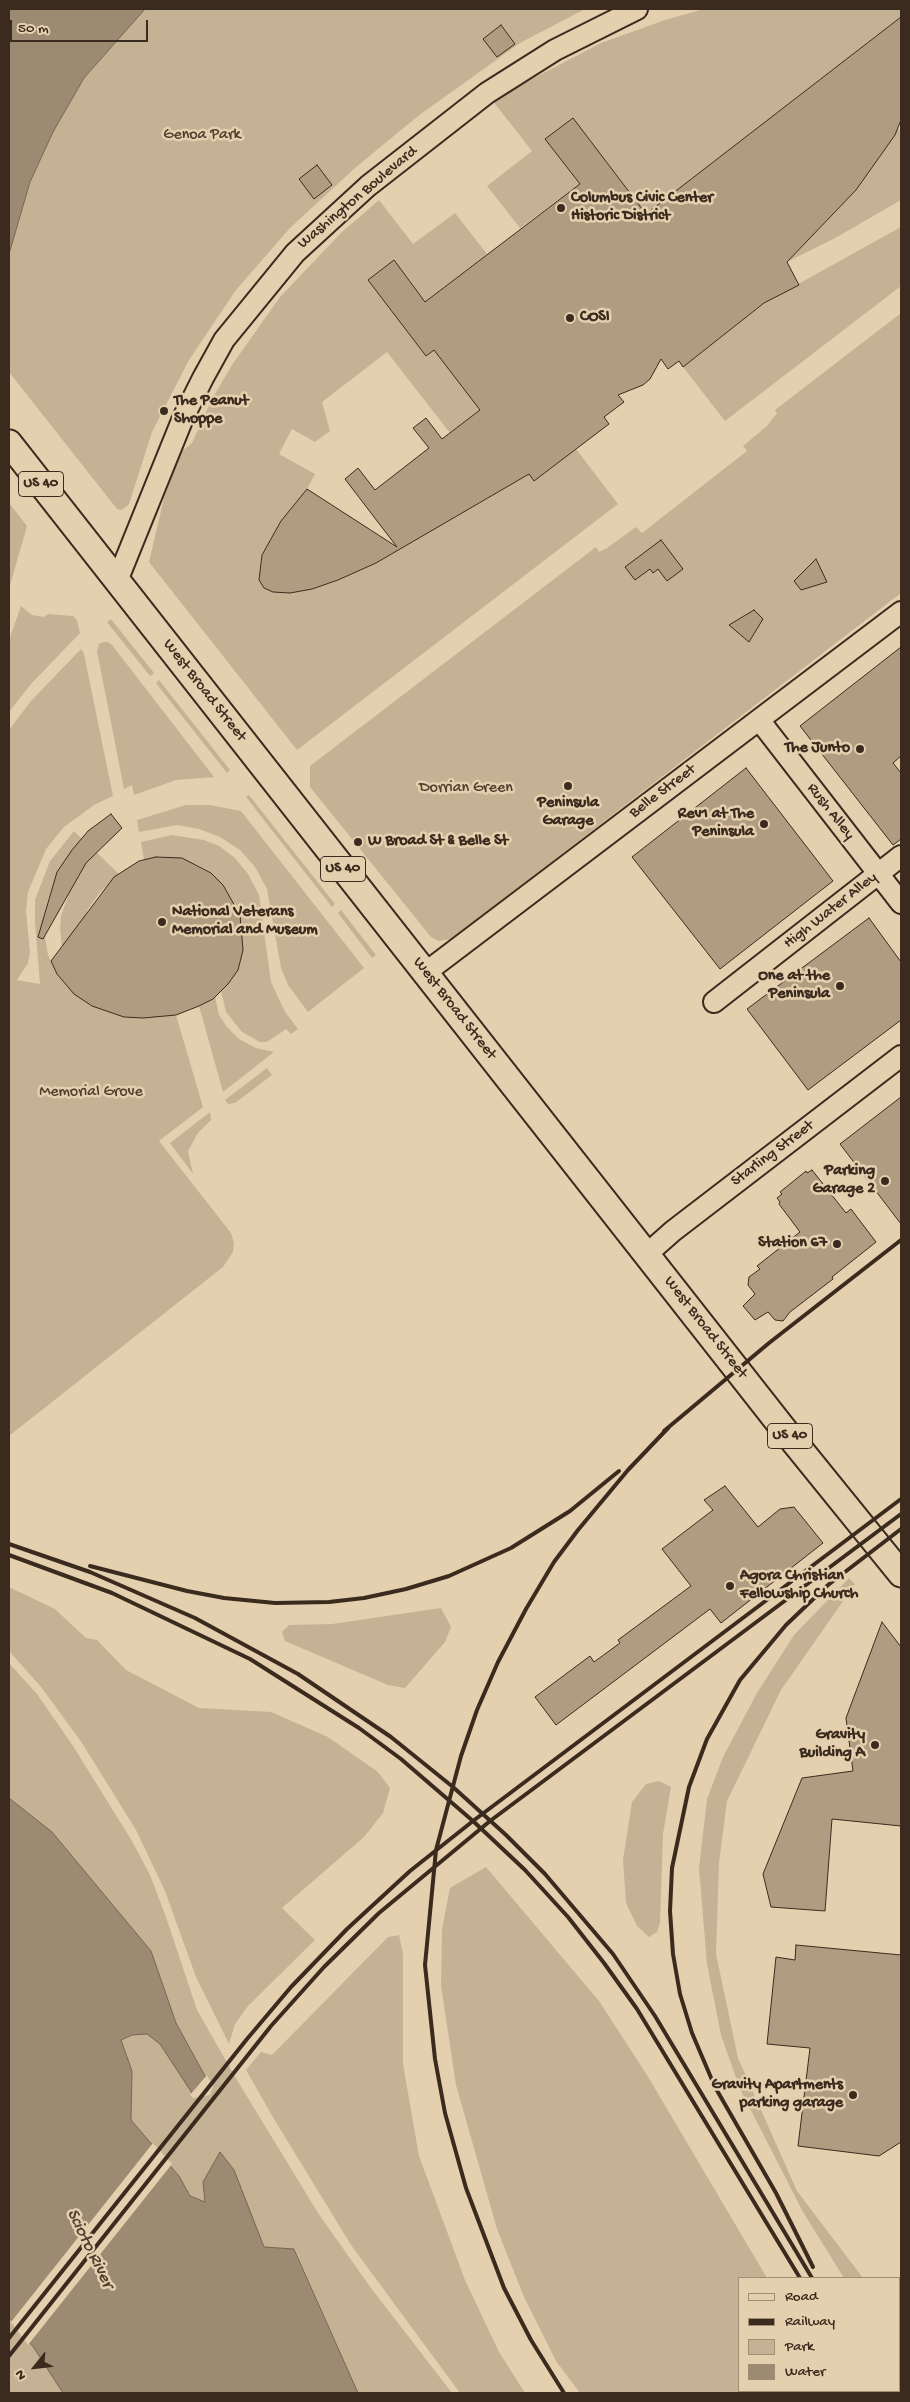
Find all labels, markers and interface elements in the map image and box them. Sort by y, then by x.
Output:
scale bar [12,10,150,42]
text: 50 m [18,20,49,38]
park label: Genoa Park [163,126,241,146]
street label: Washington Boulevard [294,142,422,254]
place label: Columbus Civic Center Historic District [571,189,713,227]
marker: Columbus Civic Center Historic District [555,202,567,214]
place label: COSI [580,308,610,328]
marker: COSI [564,312,576,324]
place label: The Peanut Shoppe [174,392,248,430]
marker: The Peanut Shoppe [158,405,170,417]
road number: US 40 [18,472,64,496]
street label: West Broad Street [158,636,250,746]
place label: The Junto [785,739,850,759]
marker: The Junto [854,743,866,755]
street label: Belle Street [626,761,700,823]
park label: Dorrian Green [419,779,513,799]
marker: Peninsula Garage [562,780,574,792]
street label: Rush Alley [802,780,858,844]
place label: Peninsula Garage [537,794,599,832]
place label: Rev1 at The Peninsula [678,805,754,843]
marker: Rev1 at The Peninsula [758,818,770,830]
place label: W Broad St & Belle St [368,832,508,852]
marker: W Broad St & Belle St [352,836,364,848]
road number: US 40 [320,856,366,882]
street label: High Water Alley [780,869,882,953]
place label: National Veterans Memorial and Museum [172,903,318,941]
marker: National Veterans Memorial and Museum [156,916,168,928]
street label: West Broad Street [408,954,500,1064]
place label: One at the Peninsula [758,967,830,1005]
marker: One at the Peninsula [834,980,846,992]
park label: Memorial Grove [39,1083,143,1103]
street label: Starling Street [728,1117,818,1191]
place label: Parking Garage 2 [812,1162,875,1200]
marker: Parking Garage 2 [879,1175,891,1187]
place label: Station 67 [758,1234,827,1254]
marker: Station 67 [831,1238,843,1250]
street label: West Broad Street [659,1273,751,1383]
road number: US 40 [768,1424,812,1448]
place label: Agora Christian Fellowship Church [740,1567,858,1605]
marker: Agora Christian Fellowship Church [724,1580,736,1592]
place label: Gravity Building A [800,1726,865,1764]
marker: Gravity Building A [869,1739,881,1751]
place label: Gravity Apartments parking garage [712,2076,843,2114]
marker: Gravity Apartments parking garage [847,2089,859,2101]
water label: Scioto River [61,2206,117,2292]
legend [738,2277,900,2392]
text: Road [785,2288,818,2306]
text: Railway [785,2313,835,2331]
text: Park [785,2338,814,2356]
north arrow [10,2342,60,2392]
text: Water [785,2363,825,2381]
text: N [12,2366,31,2383]

